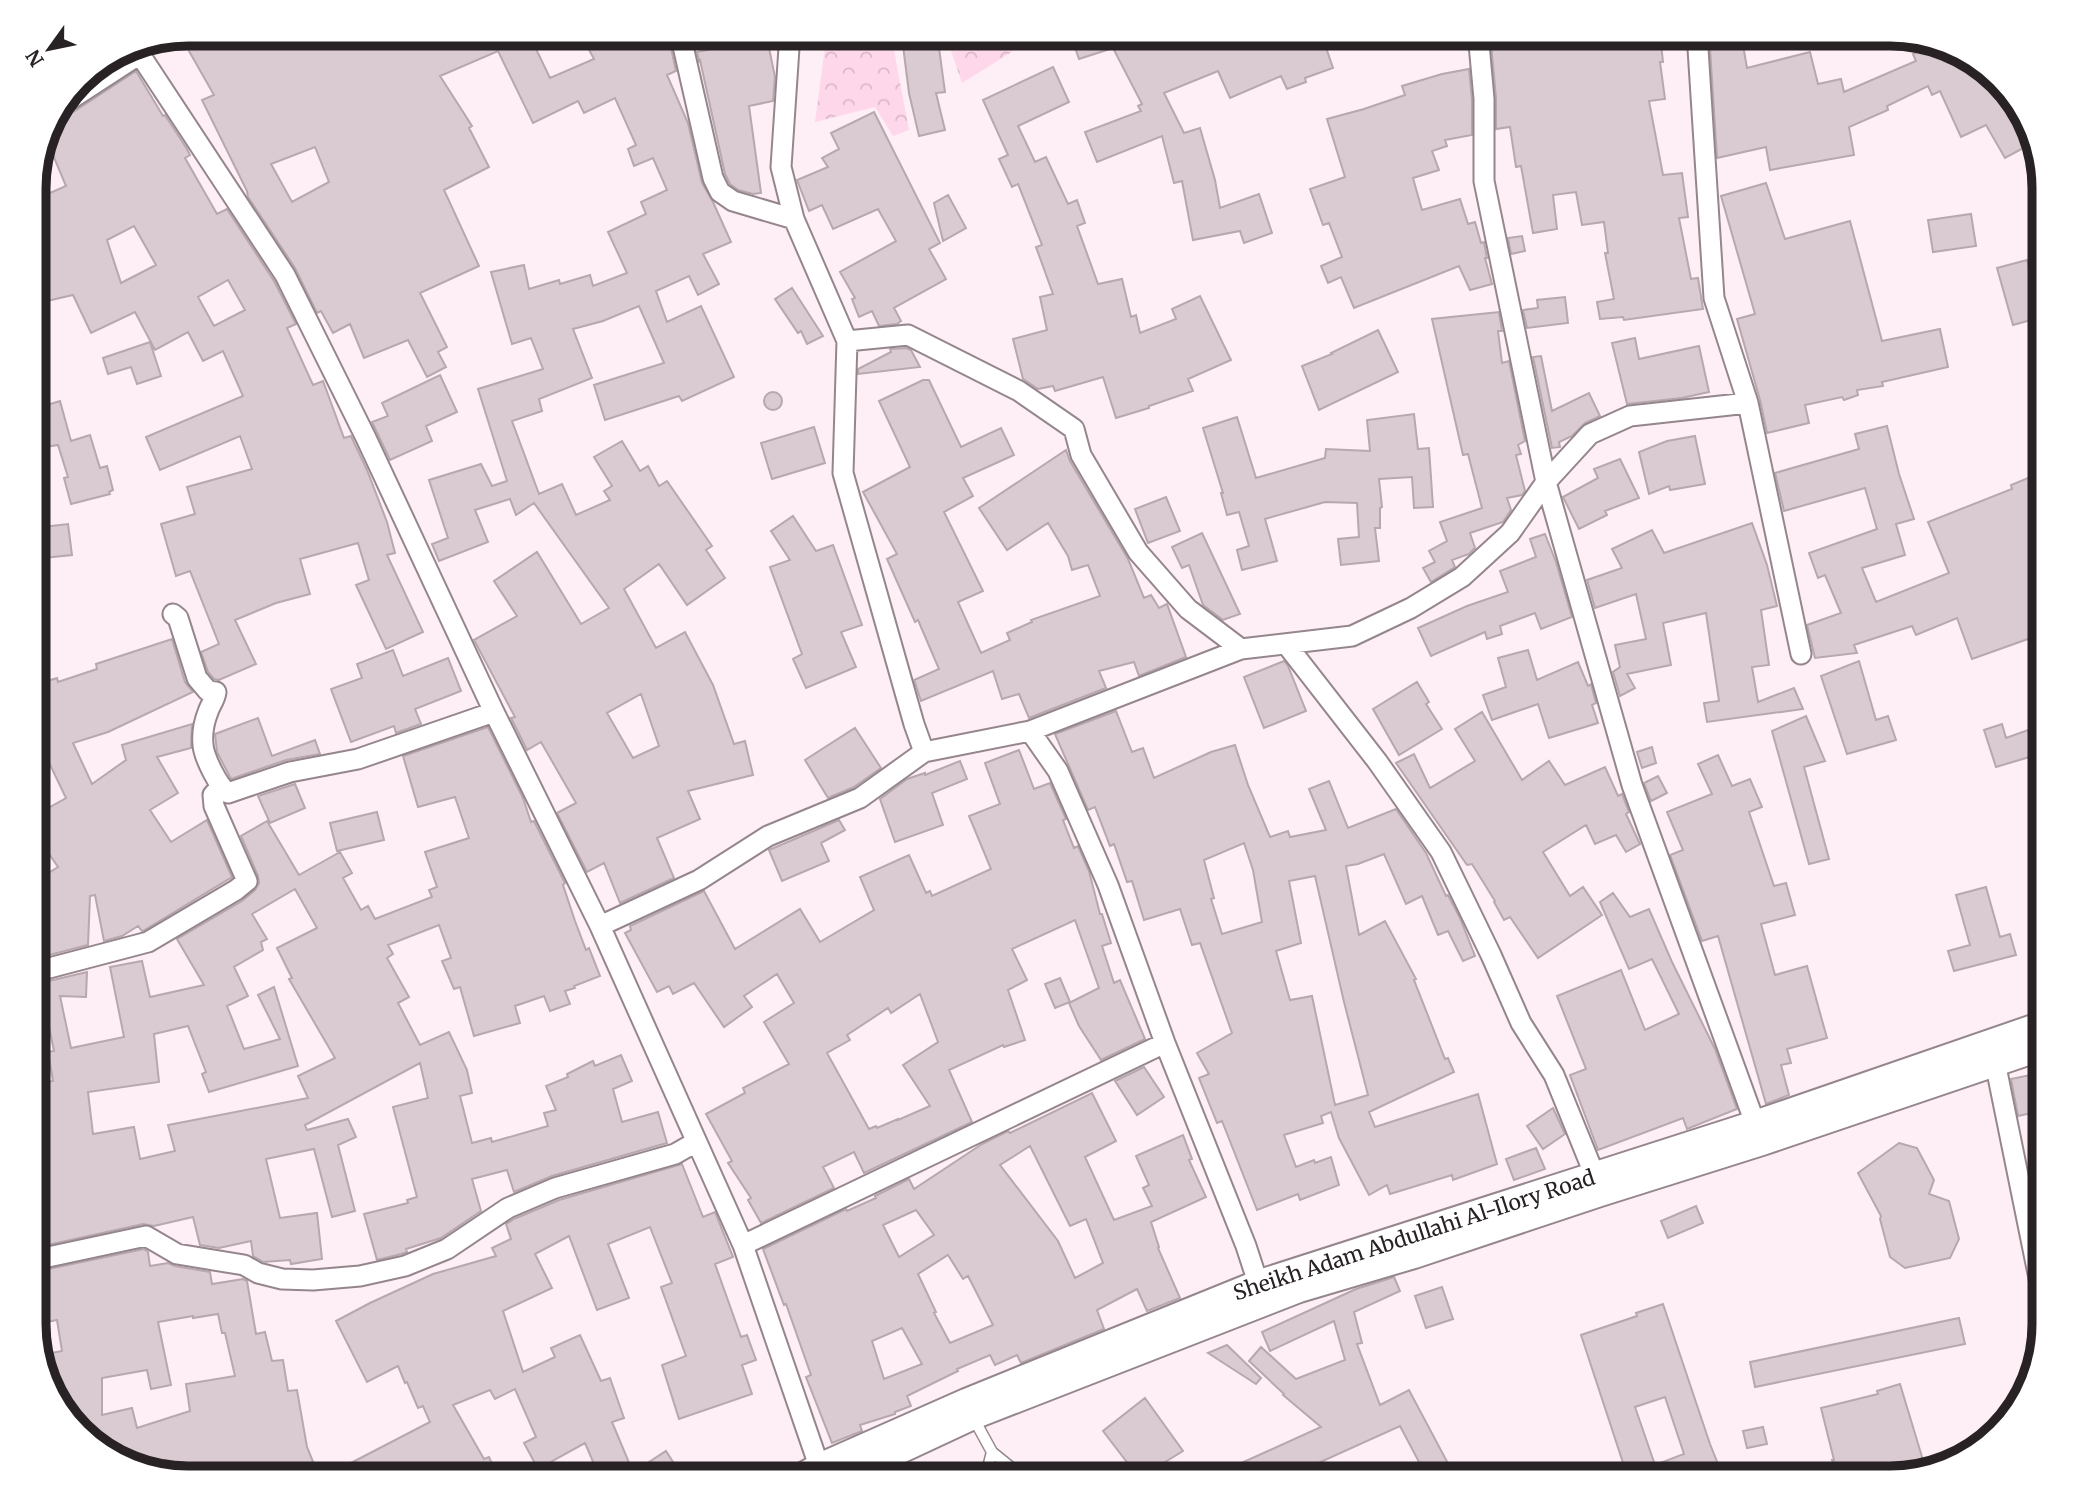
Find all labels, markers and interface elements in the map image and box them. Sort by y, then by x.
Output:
north arrow [14,14,84,84]
text: N [21,45,49,71]
street label: Sheikh Adam Abdullahi Al-Ilory Road [1230,1164,1599,1306]

